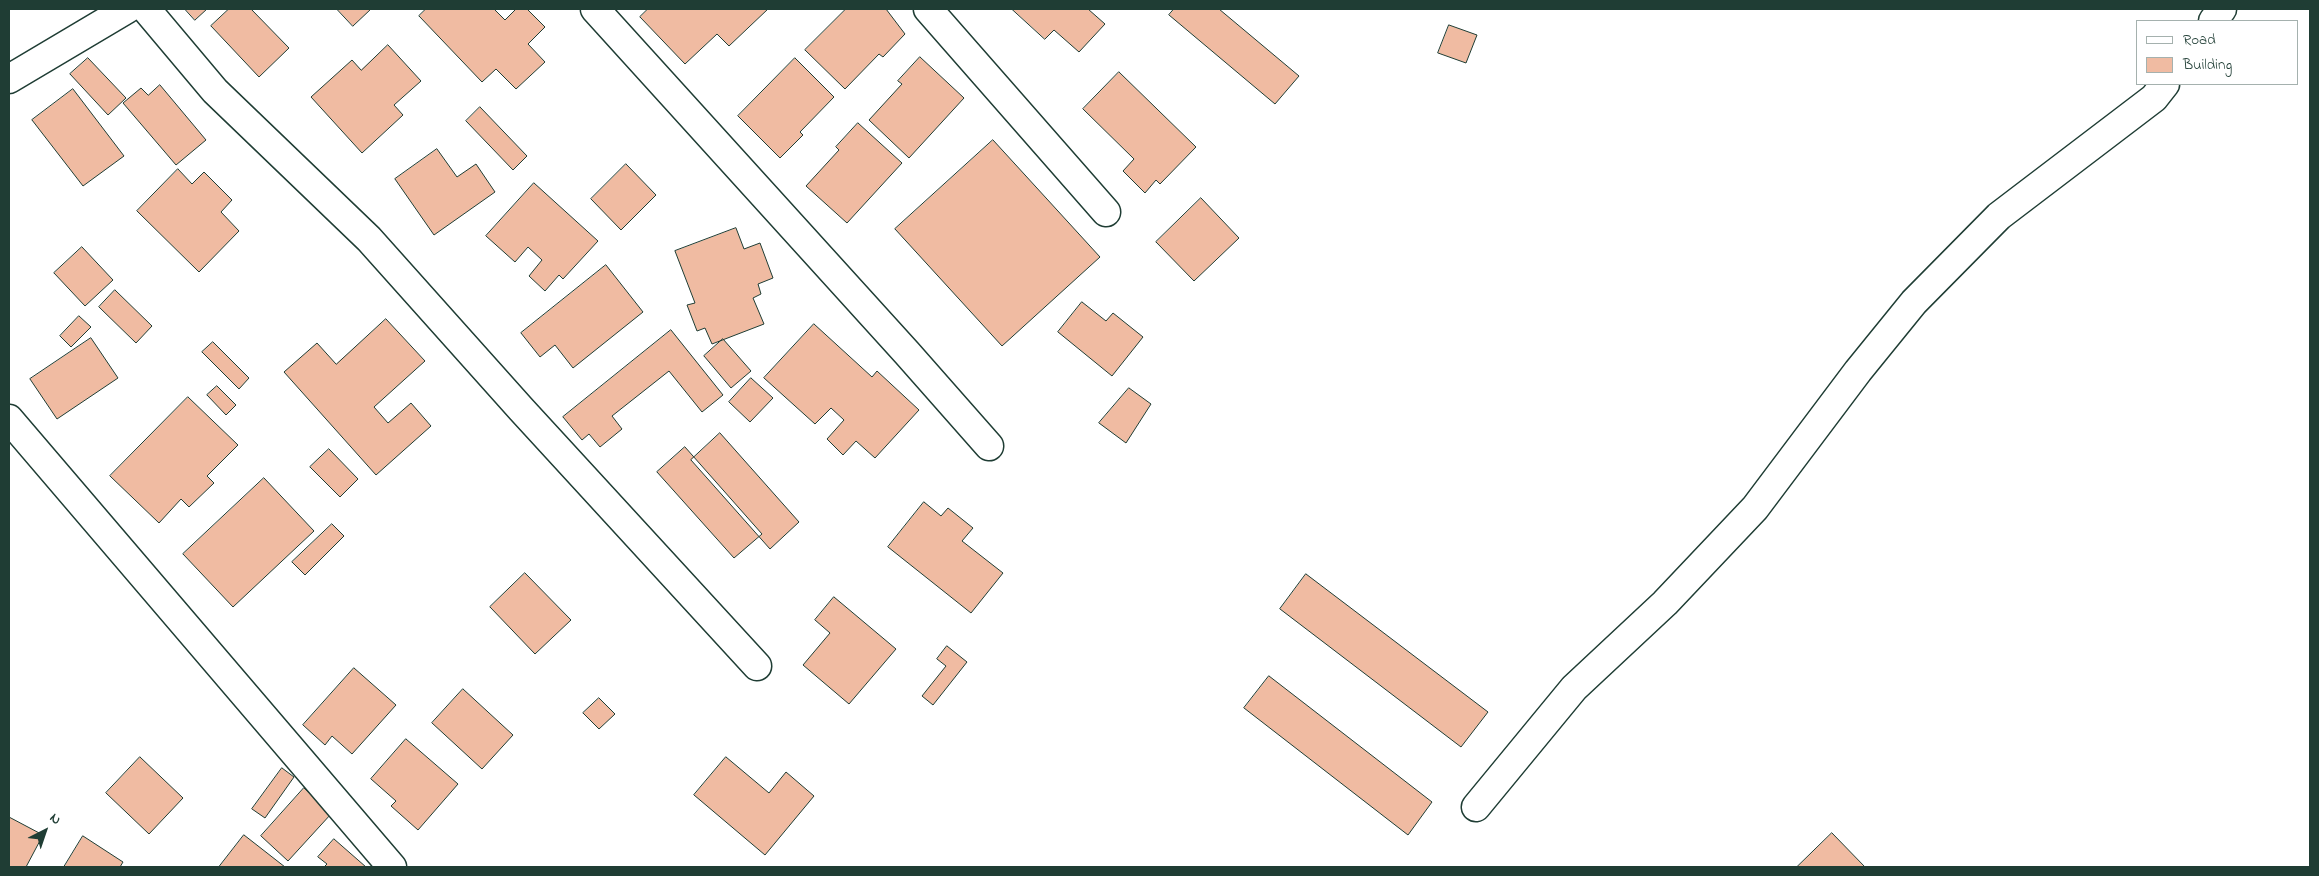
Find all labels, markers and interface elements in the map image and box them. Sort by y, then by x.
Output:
legend [2136,20,2299,85]
text: Road [2183,29,2216,51]
text: Building [2183,54,2232,76]
north arrow [20,806,70,856]
text: N [45,808,66,830]

